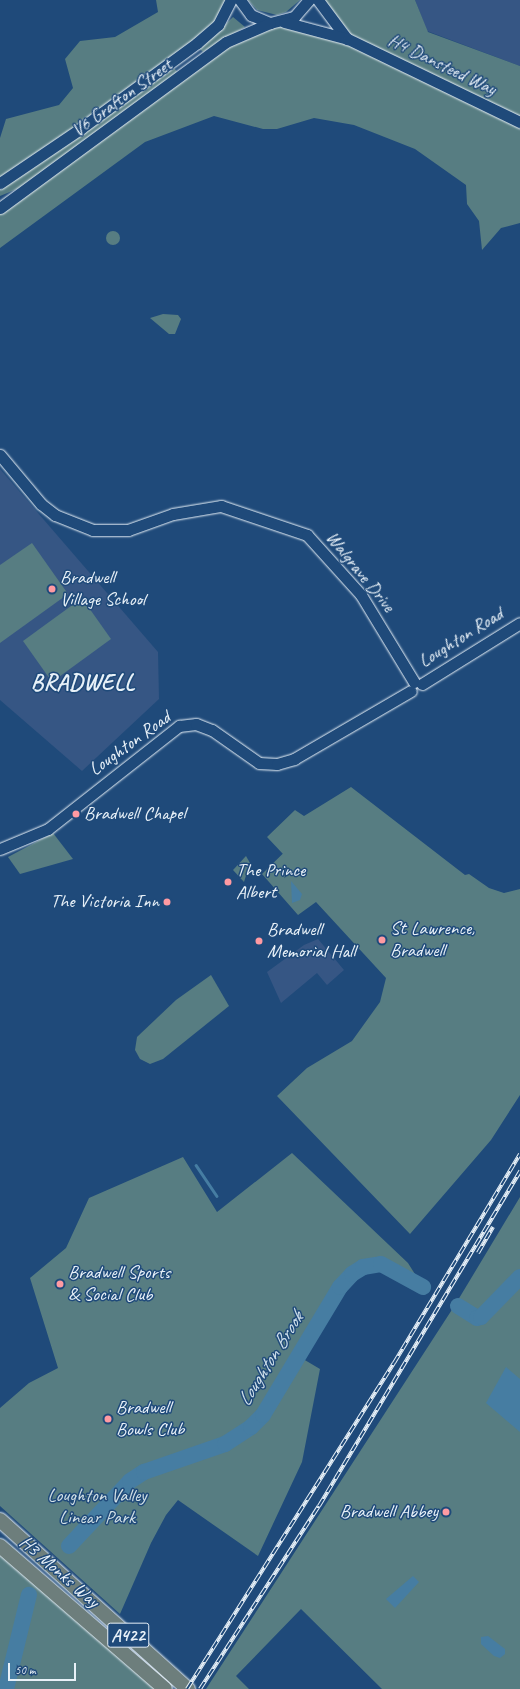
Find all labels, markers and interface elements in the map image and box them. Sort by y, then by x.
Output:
street label: H4 Dansteed Way [384,29,500,101]
street label: V6 Grafton Street [67,54,177,142]
street label: Walgrave Drive [320,527,400,617]
place label: Bradwell Village School [60,567,145,611]
marker: Bradwell Village School [47,584,57,594]
street label: Loughton Road [415,603,507,673]
district label: BRADWELL [31,669,135,697]
street label: Loughton Road [85,707,175,781]
place label: Bradwell Chapel [84,803,186,825]
marker: Bradwell Chapel [71,809,81,819]
place label: The Prince Albert [236,860,306,904]
marker: The Prince Albert [223,877,233,887]
place label: The Victoria Inn [50,891,159,913]
marker: The Victoria Inn [162,897,172,907]
place label: St Lawrence, Bradwell [390,918,475,962]
place label: Bradwell Memorial Hall [267,919,356,963]
marker: St Lawrence, Bradwell [377,935,387,945]
marker: Bradwell Memorial Hall [254,936,264,946]
place label: Bradwell Sports & Social Club [68,1262,170,1306]
marker: Bradwell Sports & Social Club [55,1279,65,1289]
water label: Loughton Brook [232,1308,308,1410]
place label: Bradwell Bowls Club [116,1397,184,1441]
marker: Bradwell Bowls Club [103,1414,113,1424]
park label: Loughton Valley Linear Park [47,1485,147,1529]
place label: Bradwell Abbey [340,1501,438,1523]
marker: Bradwell Abbey [441,1507,451,1517]
street label: H3 Monks Way [14,1531,104,1613]
road number: A422 [107,1619,149,1651]
scale bar [10,1655,78,1681]
text: 50 m [15,1662,35,1678]

